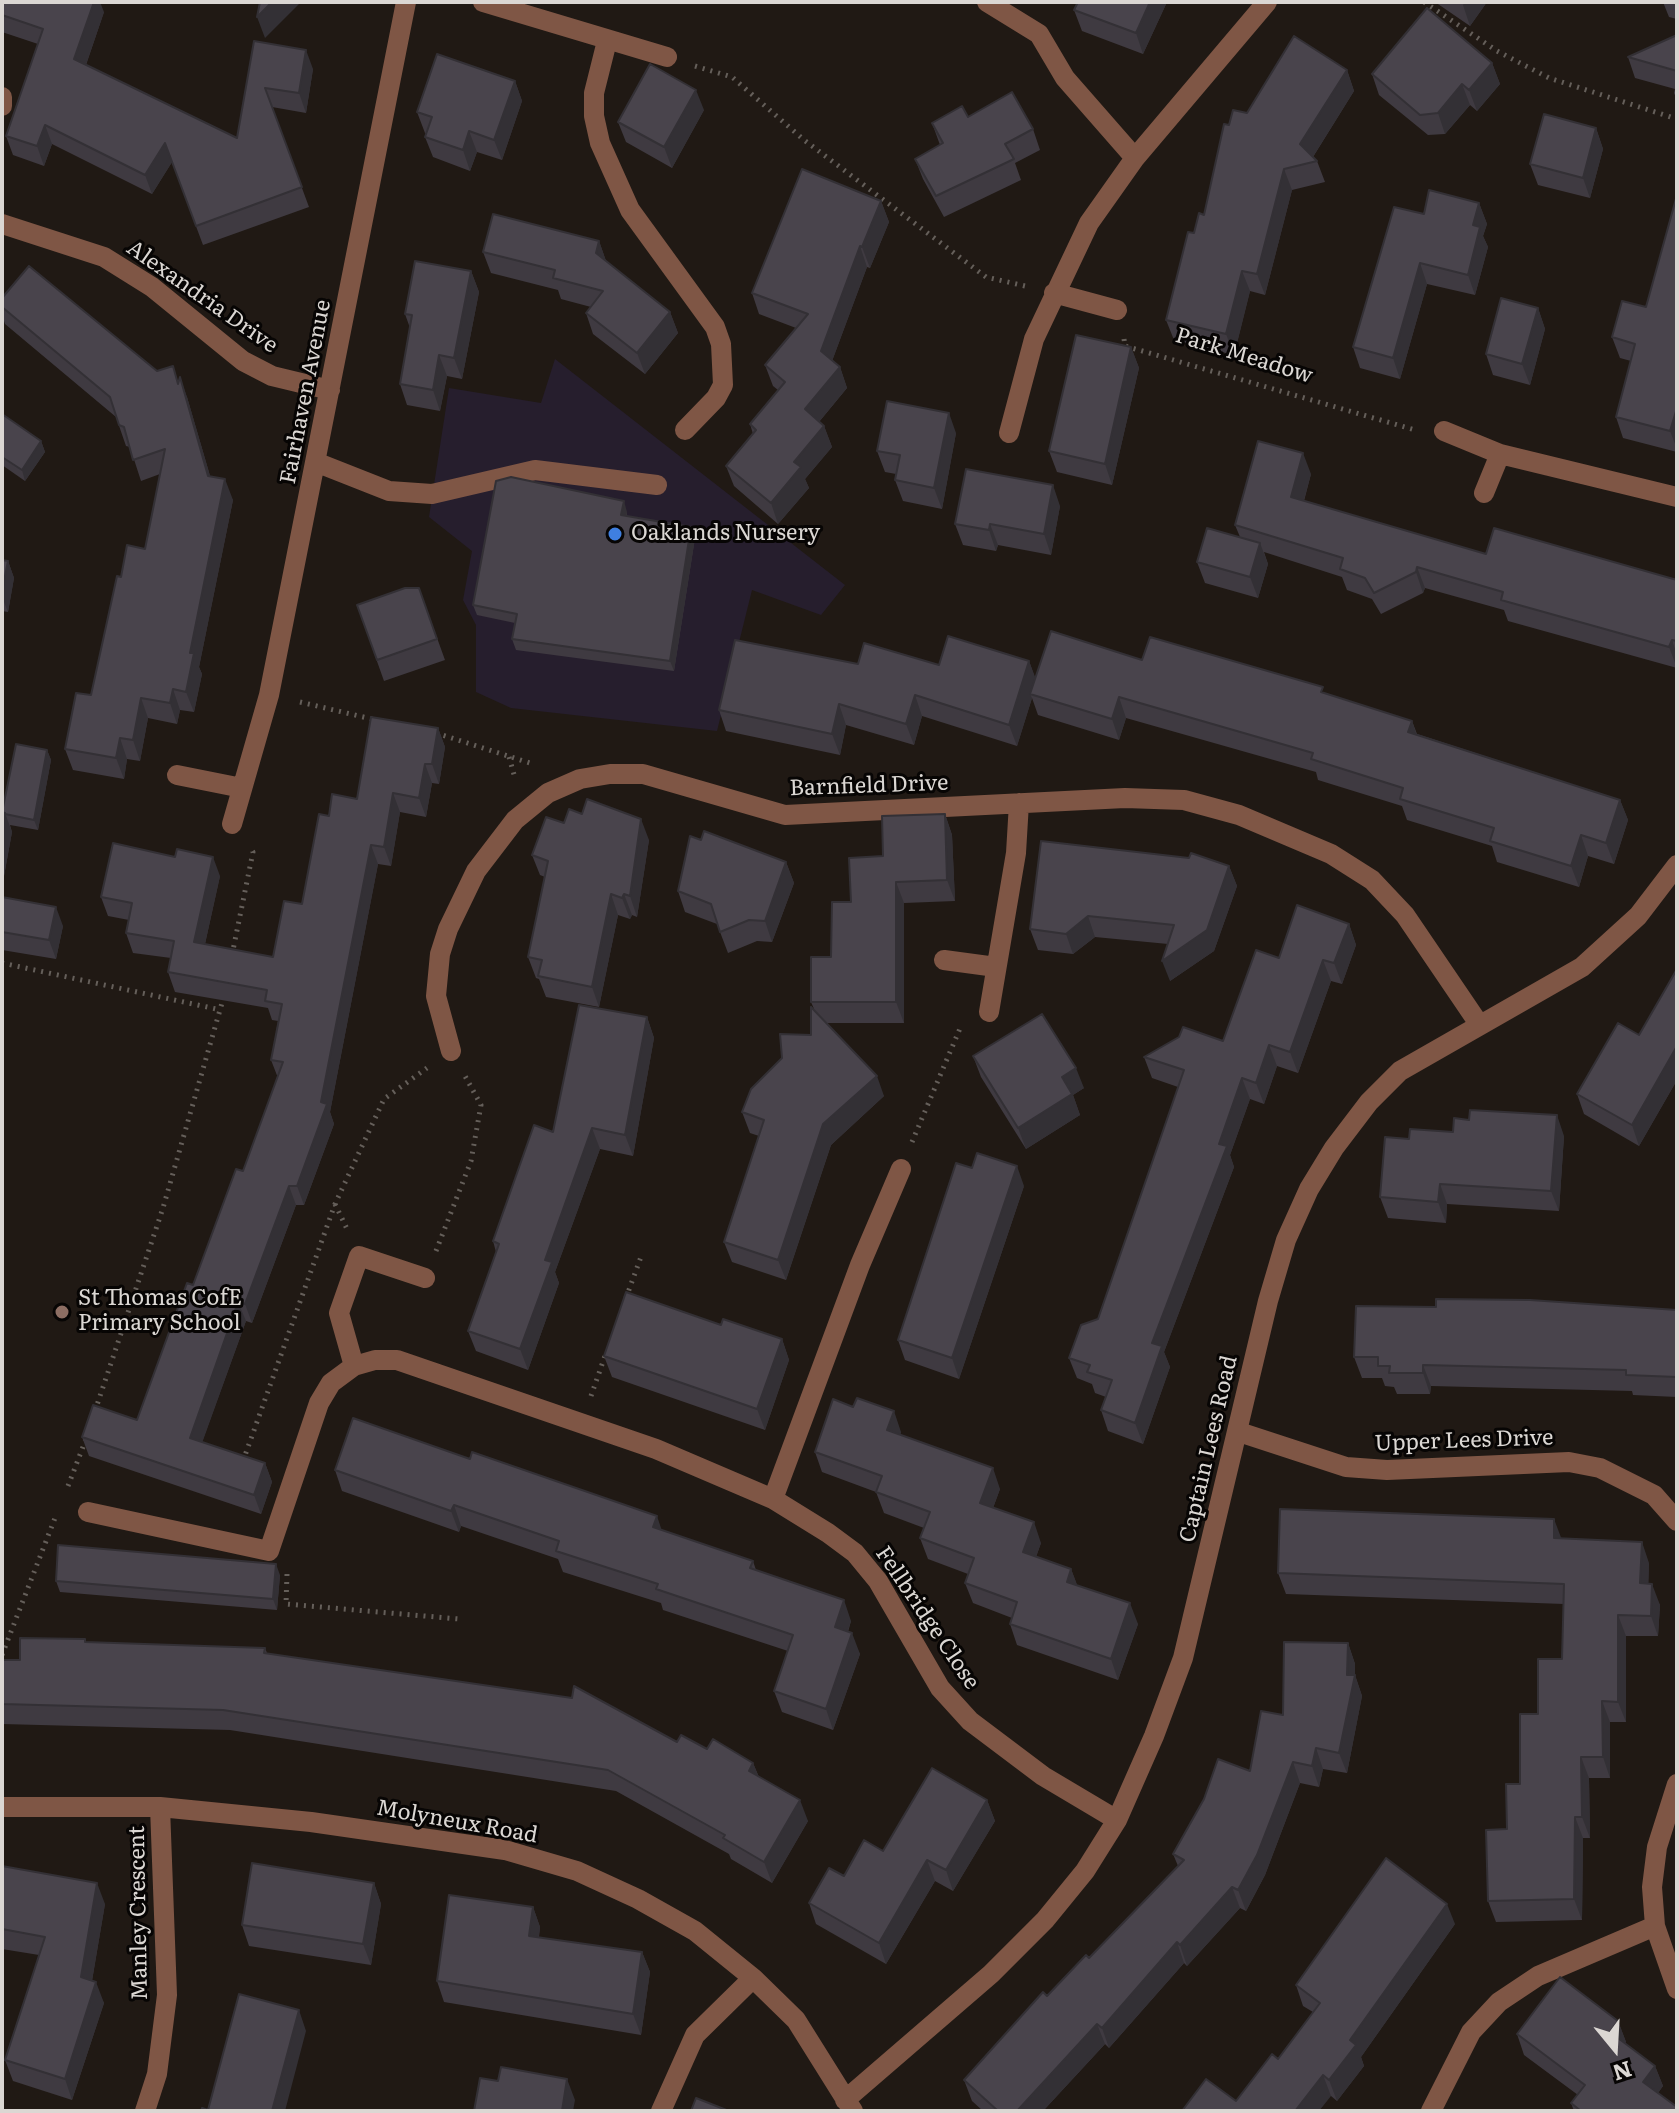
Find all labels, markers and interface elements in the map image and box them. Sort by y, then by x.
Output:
street label: Alexandria Drive [121,235,283,359]
street label: Fairhaven Avenue [275,298,337,486]
street label: Park Meadow [1172,323,1316,389]
place label: Oaklands Nursery [631,521,820,547]
marker: Oaklands Nursery [606,525,624,543]
street label: Barnfield Drive [789,770,949,802]
place label: St Thomas CofE Primary School [78,1286,242,1338]
marker: St Thomas CofE Primary School [53,1303,71,1321]
street label: Captain Lees Road [1175,1353,1243,1545]
street label: Upper Lees Drive [1374,1425,1554,1457]
street label: Fellbridge Close [869,1542,985,1694]
street label: Molyneux Road [374,1795,540,1849]
street label: Manley Crescent [124,1825,154,2001]
north arrow [1575,2009,1655,2089]
text: N [1609,2054,1636,2091]

